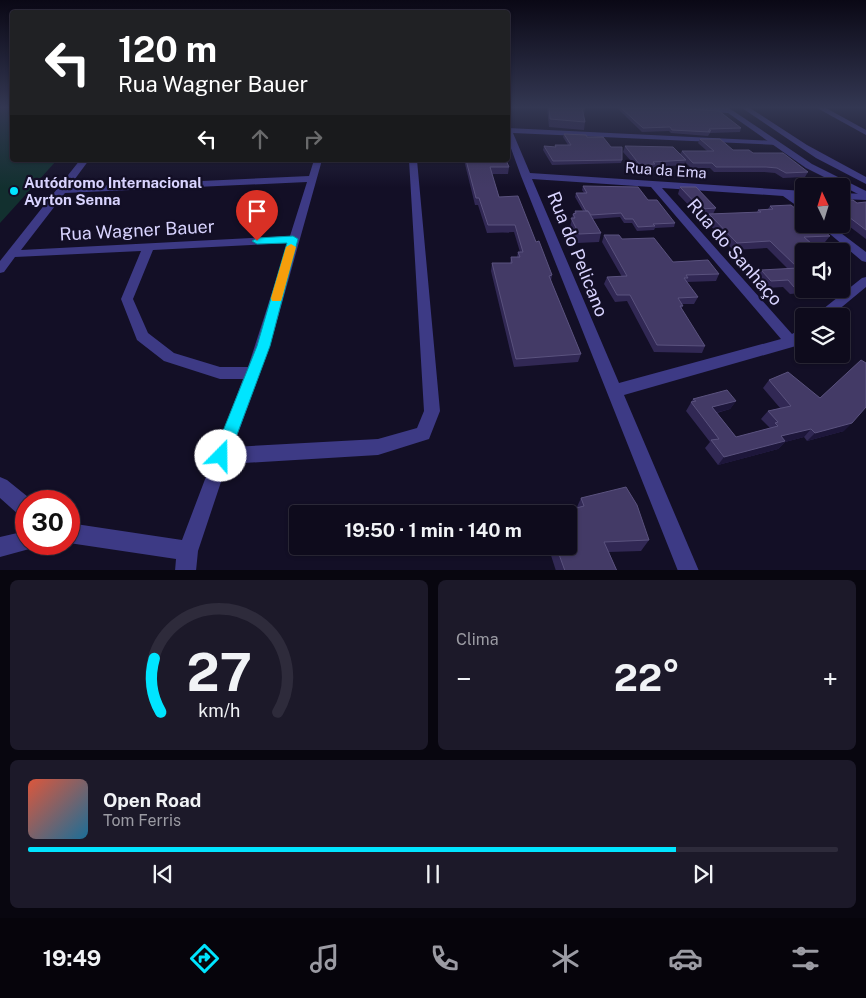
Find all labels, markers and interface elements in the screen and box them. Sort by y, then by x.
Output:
text: 120 m [118,29,217,70]
icon: left [35,30,100,95]
text: Rua Wagner Bauer [118,71,308,97]
icon: left [193,125,221,153]
icon: ahead [246,125,274,153]
icon: right [299,125,327,153]
street label: Rua da Ema [625,159,707,181]
place label: Autódromo Internacional Ayrton Senna [24,174,202,208]
north arrow [795,178,850,232]
map controls [795,178,850,363]
marker: Autódromo Internacional Ayrton Senna [8,185,20,197]
street label: Rua do Pelicano [543,188,613,320]
pin [236,190,278,241]
street label: Rua do Sanhaço [683,194,787,310]
icon: arrive [243,197,271,225]
street label: Rua Wagner Bauer [59,215,215,245]
button: sound [795,243,850,298]
button: layers [795,308,850,363]
position arrow [194,429,246,481]
speed limit sign: 30 [15,490,80,555]
text: 19:50 · 1 min · 140 m [344,519,522,541]
text: Clima [456,630,499,649]
text: 27 [186,642,252,703]
text: 22° [614,655,680,700]
text: − [456,662,472,695]
text: + [822,662,838,695]
text: km/h [198,700,240,721]
text: Open Road [103,789,201,811]
text: Tom Ferris [103,811,181,830]
icon: previous [149,860,177,888]
icon: pause [419,860,447,888]
icon: next [689,860,717,888]
icon: directions [187,941,222,976]
icon: music [307,941,342,976]
icon: phone [427,941,462,976]
icon: climate [548,941,583,976]
icon: car [668,941,703,976]
icon: filters [788,941,823,976]
text: 19:49 [43,945,101,971]

